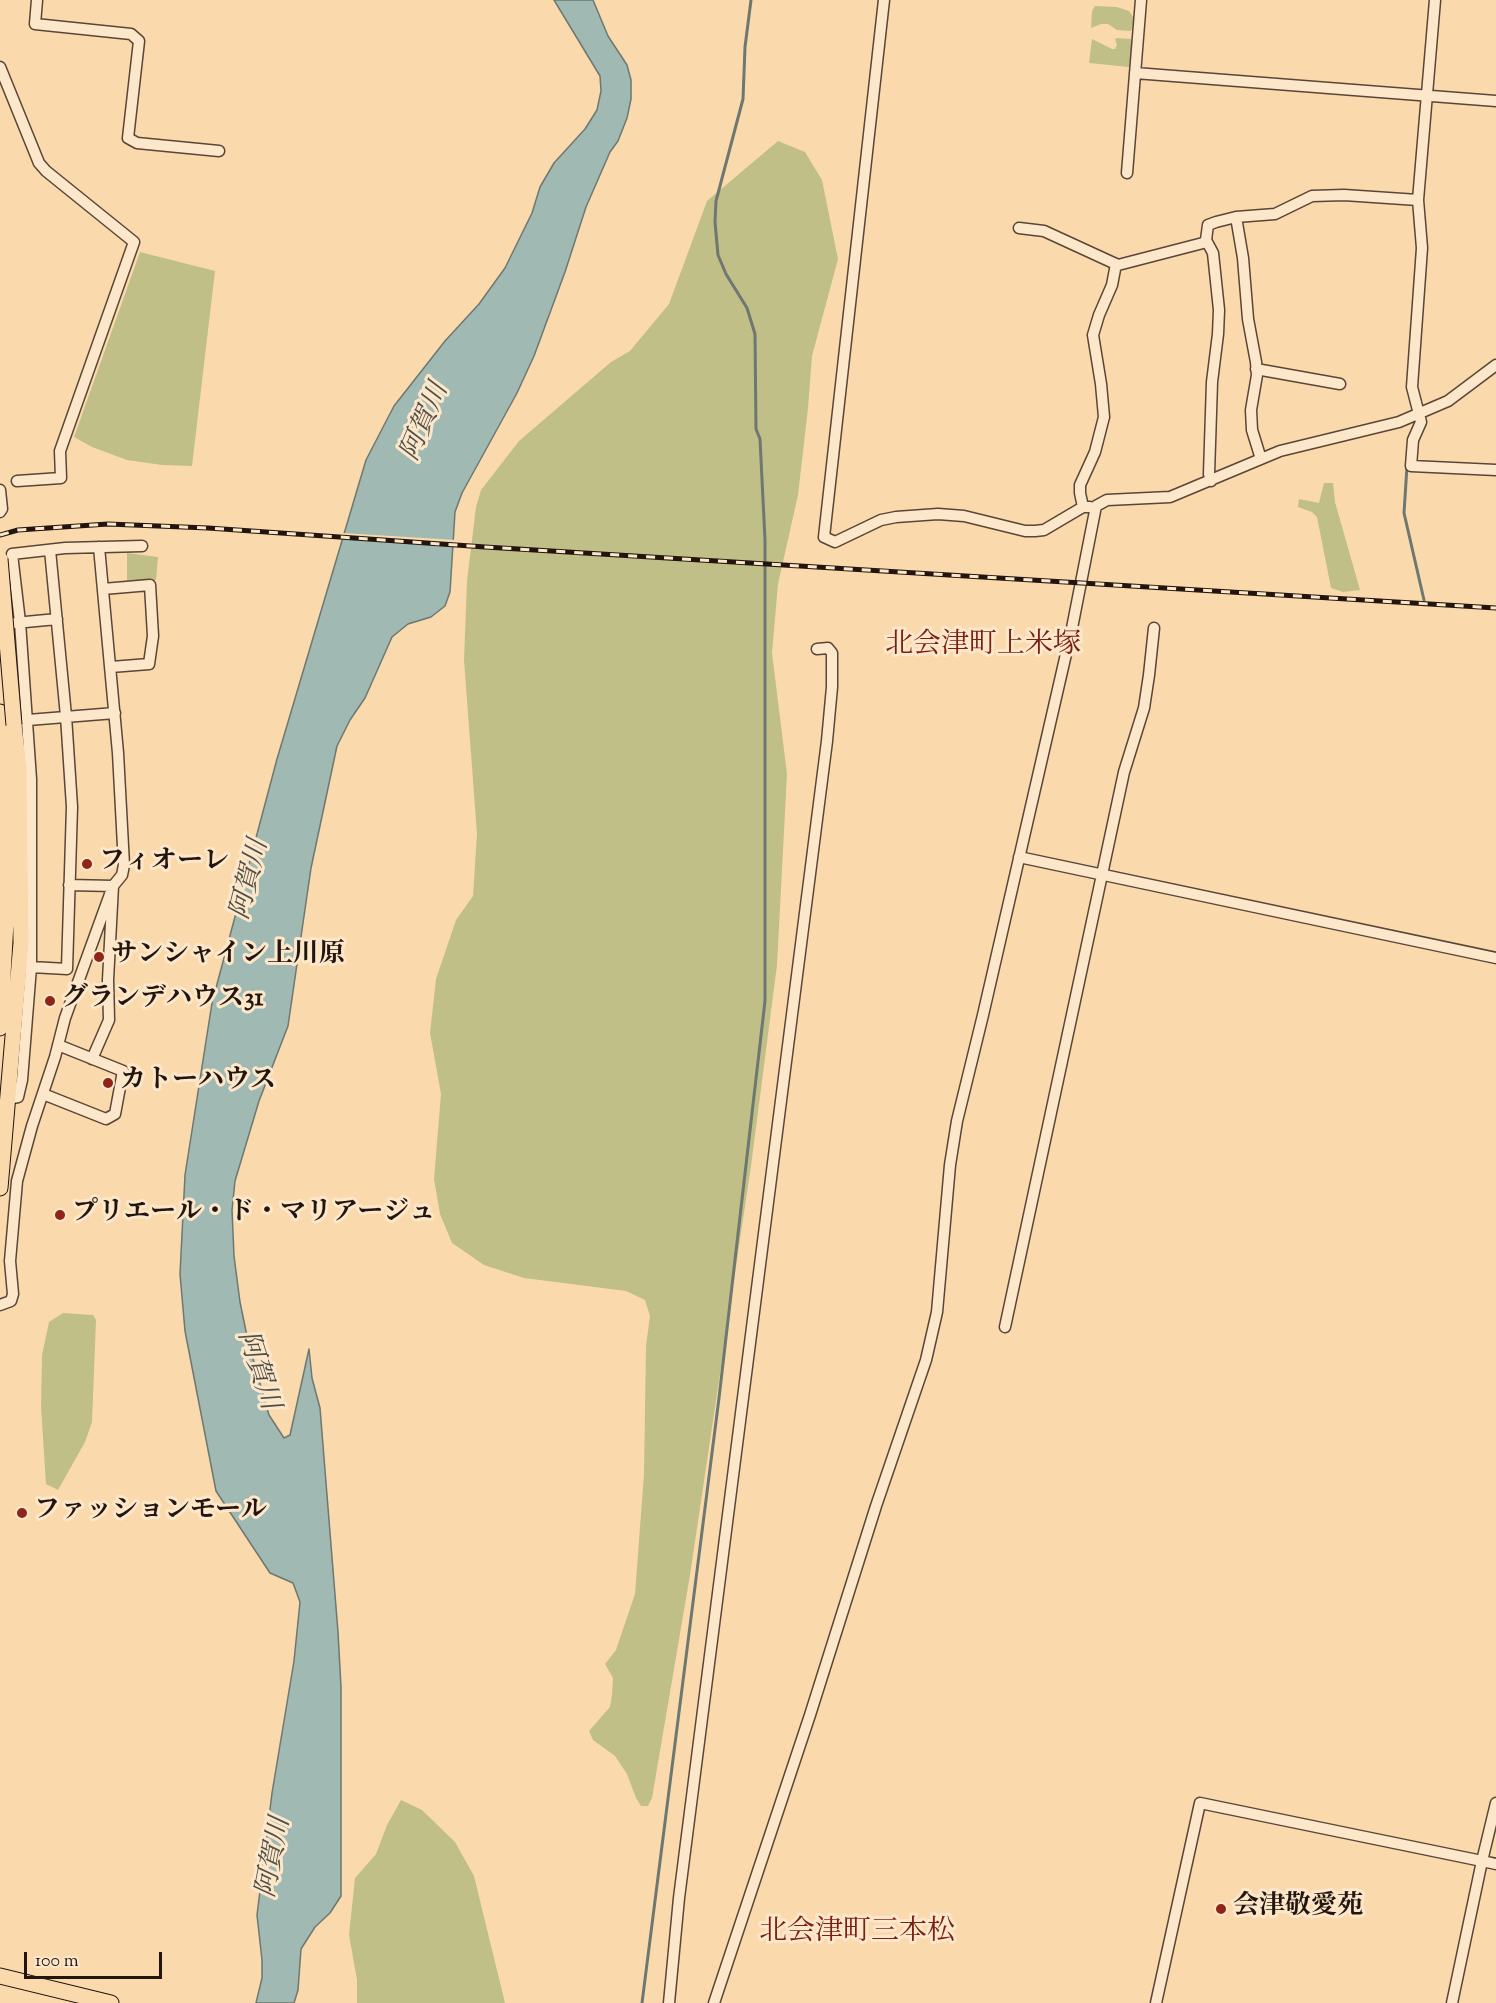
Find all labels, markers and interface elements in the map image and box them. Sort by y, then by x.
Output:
water label: 阿賀川 [396,379,458,467]
district label: 北会津町上米塚 [885,630,1081,664]
water label: 阿賀川 [226,837,278,923]
place label: フィオーレ [99,848,229,880]
marker: フィオーレ [80,857,94,871]
place label: サンシャイン上川原 [111,941,345,973]
marker: サンシャイン上川原 [92,950,106,964]
place label: グランデハウス31 [62,985,263,1017]
marker: グランデハウス31 [43,994,57,1008]
place label: カトーハウス [120,1067,276,1099]
marker: カトーハウス [101,1076,115,1090]
place label: プリエール・ド・マリアージュ [72,1199,435,1231]
marker: プリエール・ド・マリアージュ [53,1208,67,1222]
water label: 阿賀川 [228,1327,284,1415]
place label: ファッションモール [34,1497,267,1529]
marker: ファッションモール [15,1506,29,1520]
water label: 阿賀川 [252,1815,300,1901]
place label: 会津敬愛苑 [1233,1893,1363,1925]
marker: 会津敬愛苑 [1214,1902,1228,1916]
district label: 北会津町三本松 [759,1917,955,1951]
scale bar [27,1940,165,1978]
text: 100 m [35,1949,79,1975]

